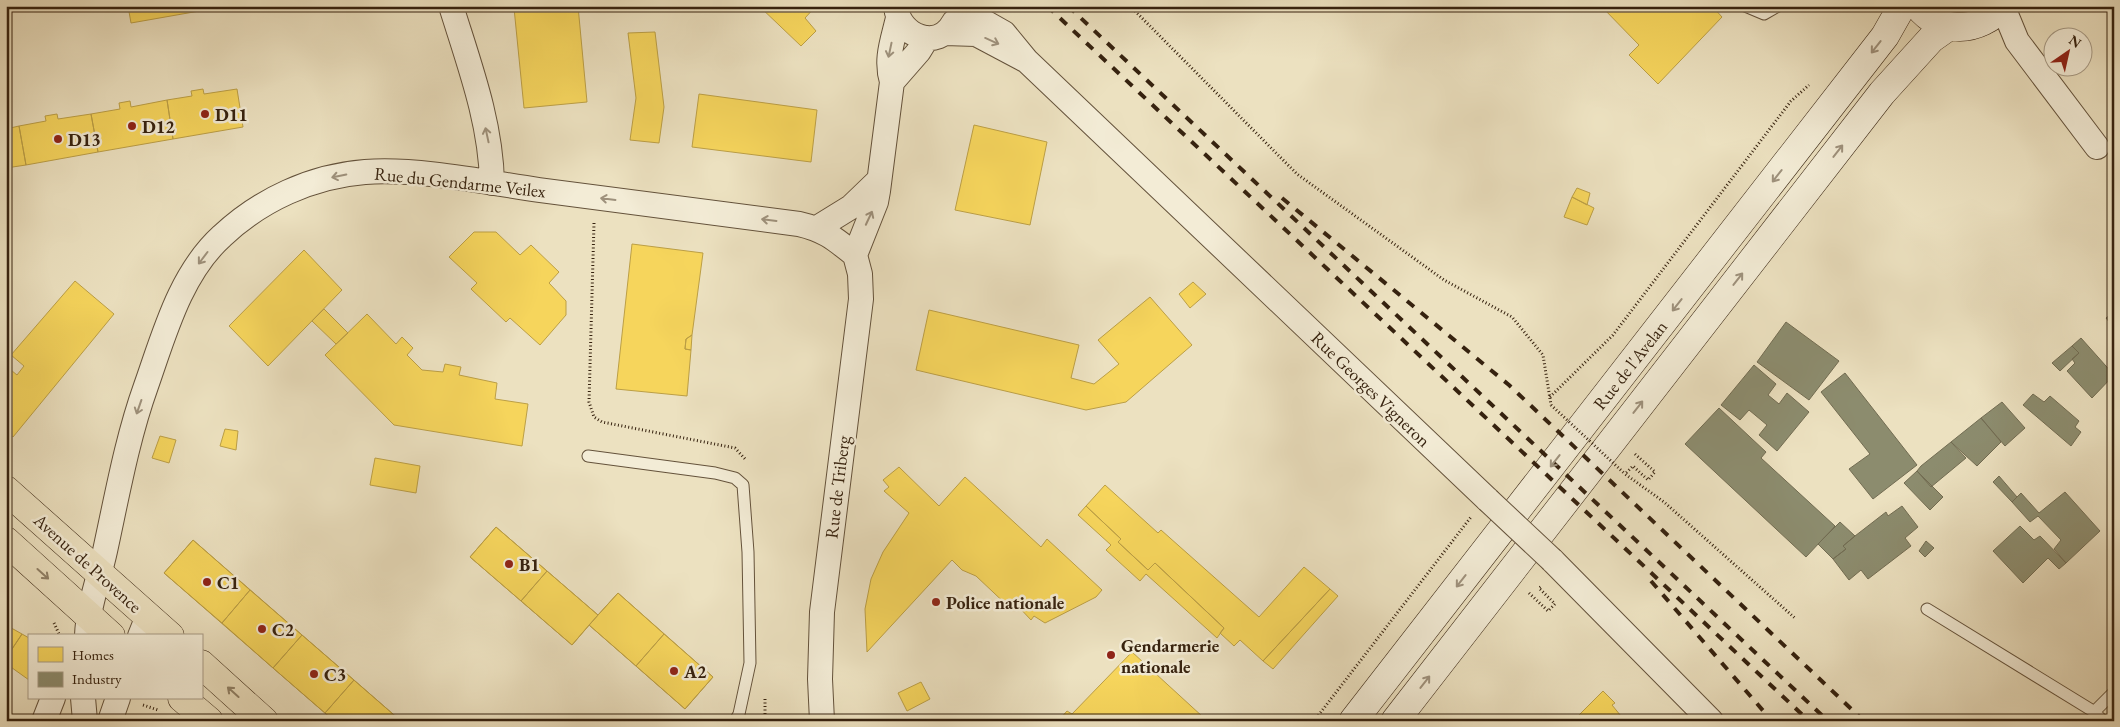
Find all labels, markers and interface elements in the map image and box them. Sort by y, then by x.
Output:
north arrow [2042,28,2092,78]
text: N [2066,31,2086,52]
one-way arrow [984,37,999,46]
one-way arrow [1871,40,1881,54]
one-way arrow [885,42,894,58]
place label: D11 [215,103,248,126]
marker: D11 [199,108,211,120]
place label: D12 [142,115,175,138]
marker: D12 [126,120,138,132]
one-way arrow [482,127,491,143]
place label: D13 [68,128,101,151]
marker: D13 [52,133,64,145]
one-way arrow [1832,145,1843,158]
street label: Rue du Gendarme Veilex [373,162,547,202]
one-way arrow [1771,169,1782,182]
one-way arrow [332,172,348,182]
one-way arrow [601,194,617,204]
one-way arrow [864,211,874,226]
one-way arrow [762,215,778,225]
one-way arrow [198,251,208,265]
one-way arrow [1732,273,1743,286]
one-way arrow [1672,298,1683,311]
street label: Rue de l'Avelan [1588,315,1672,414]
street label: Rue Georges Vigneron [1307,326,1436,452]
one-way arrow [134,398,143,414]
one-way arrow [1632,401,1643,414]
street label: Rue de Triberg [819,434,855,540]
one-way arrow [1550,455,1561,468]
street label: Avenue de Provence [28,508,147,618]
place label: B1 [519,553,540,576]
marker: B1 [503,558,515,570]
one-way arrow [36,568,49,579]
place label: C1 [217,571,239,594]
one-way arrow [1456,574,1466,588]
marker: C1 [201,576,213,588]
place label: Police nationale [946,591,1065,614]
marker: Police nationale [930,596,942,608]
place label: C2 [272,618,295,641]
marker: C2 [256,623,268,635]
legend [28,634,202,700]
place label: Gendarmerie nationale [1121,634,1220,678]
text: Homes [72,645,114,664]
marker: Gendarmerie nationale [1105,649,1117,661]
place label: A2 [683,660,707,683]
place label: C3 [324,663,346,686]
marker: A2 [668,665,680,677]
marker: C3 [308,668,320,680]
text: Industry [72,669,122,688]
one-way arrow [1419,676,1430,689]
one-way arrow [226,687,239,698]

